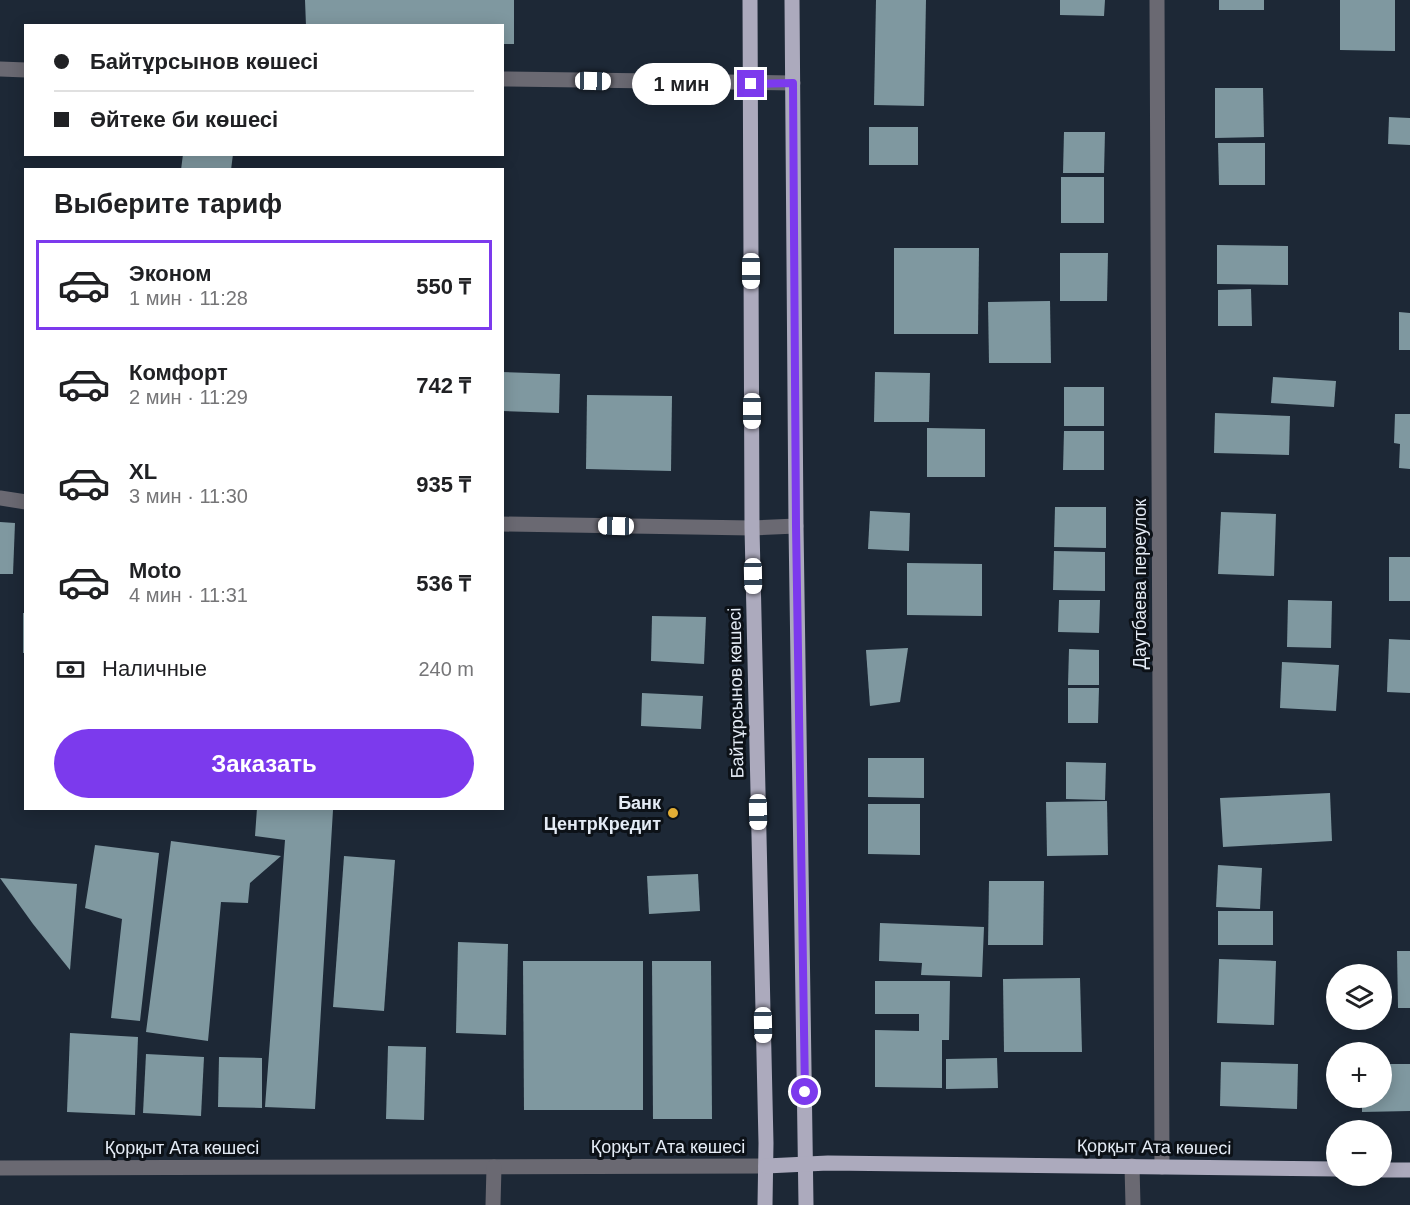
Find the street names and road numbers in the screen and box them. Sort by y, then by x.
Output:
street label: Даутбаева переулок [1130,499,1150,669]
street label: Байтұрсынов көшесі [725,607,747,779]
street label: Қорқыт Ата көшесі [1077,1136,1231,1158]
street label: Қорқыт Ата көшесі [591,1137,745,1157]
street label: Қорқыт Ата көшесі [105,1138,259,1158]

